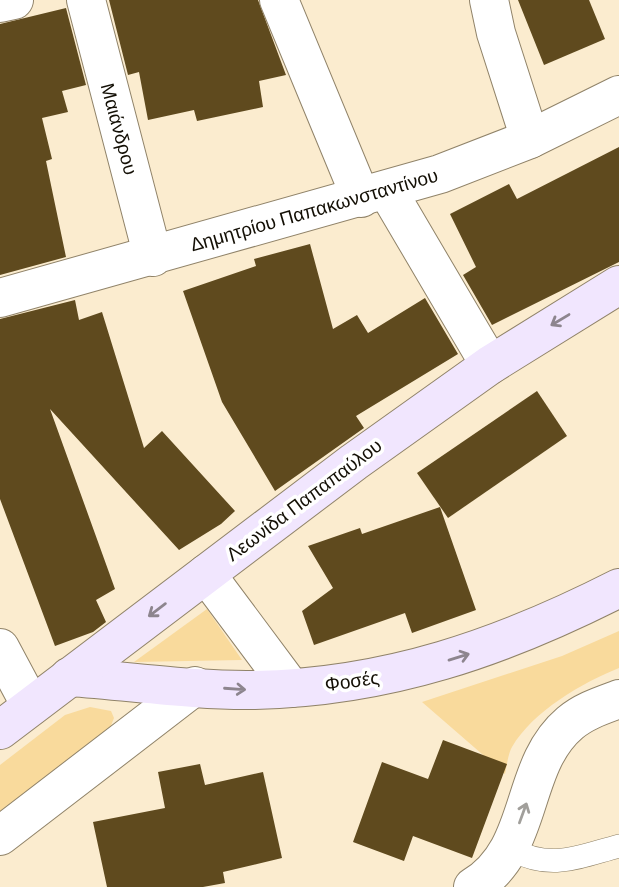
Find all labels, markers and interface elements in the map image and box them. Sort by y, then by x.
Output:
street label: Μαιάνδρου [96,81,142,177]
street label: Δημητρίου Παπακωνσταντίνου [187,164,441,256]
one-way arrow [551,314,571,328]
street label: Λεωνίδα Παπαπαύλου [222,434,386,566]
one-way arrow [148,603,167,618]
one-way arrow [448,650,470,663]
street label: Φοσές [323,666,381,696]
one-way arrow [223,683,246,696]
one-way arrow [518,803,530,825]

